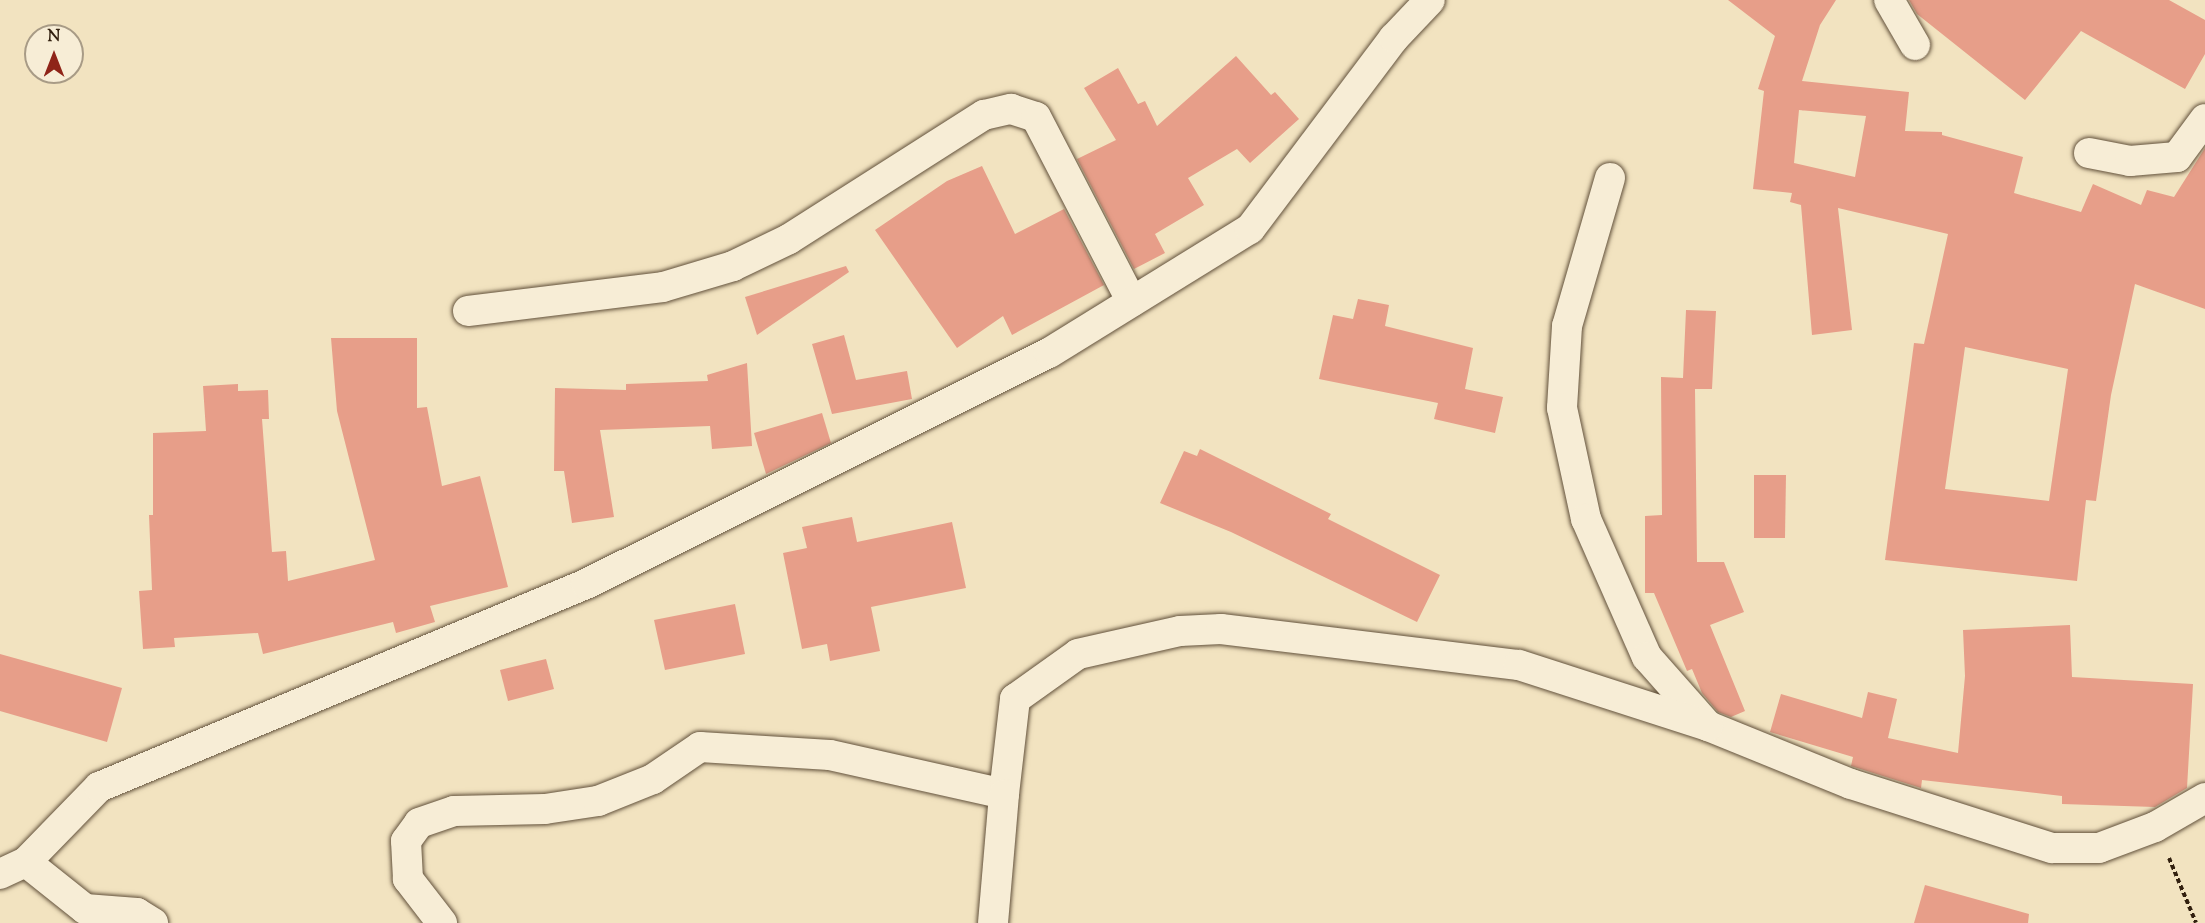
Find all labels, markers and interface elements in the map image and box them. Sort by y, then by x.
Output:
north arrow [24,24,84,84]
text: N [48,26,60,49]

